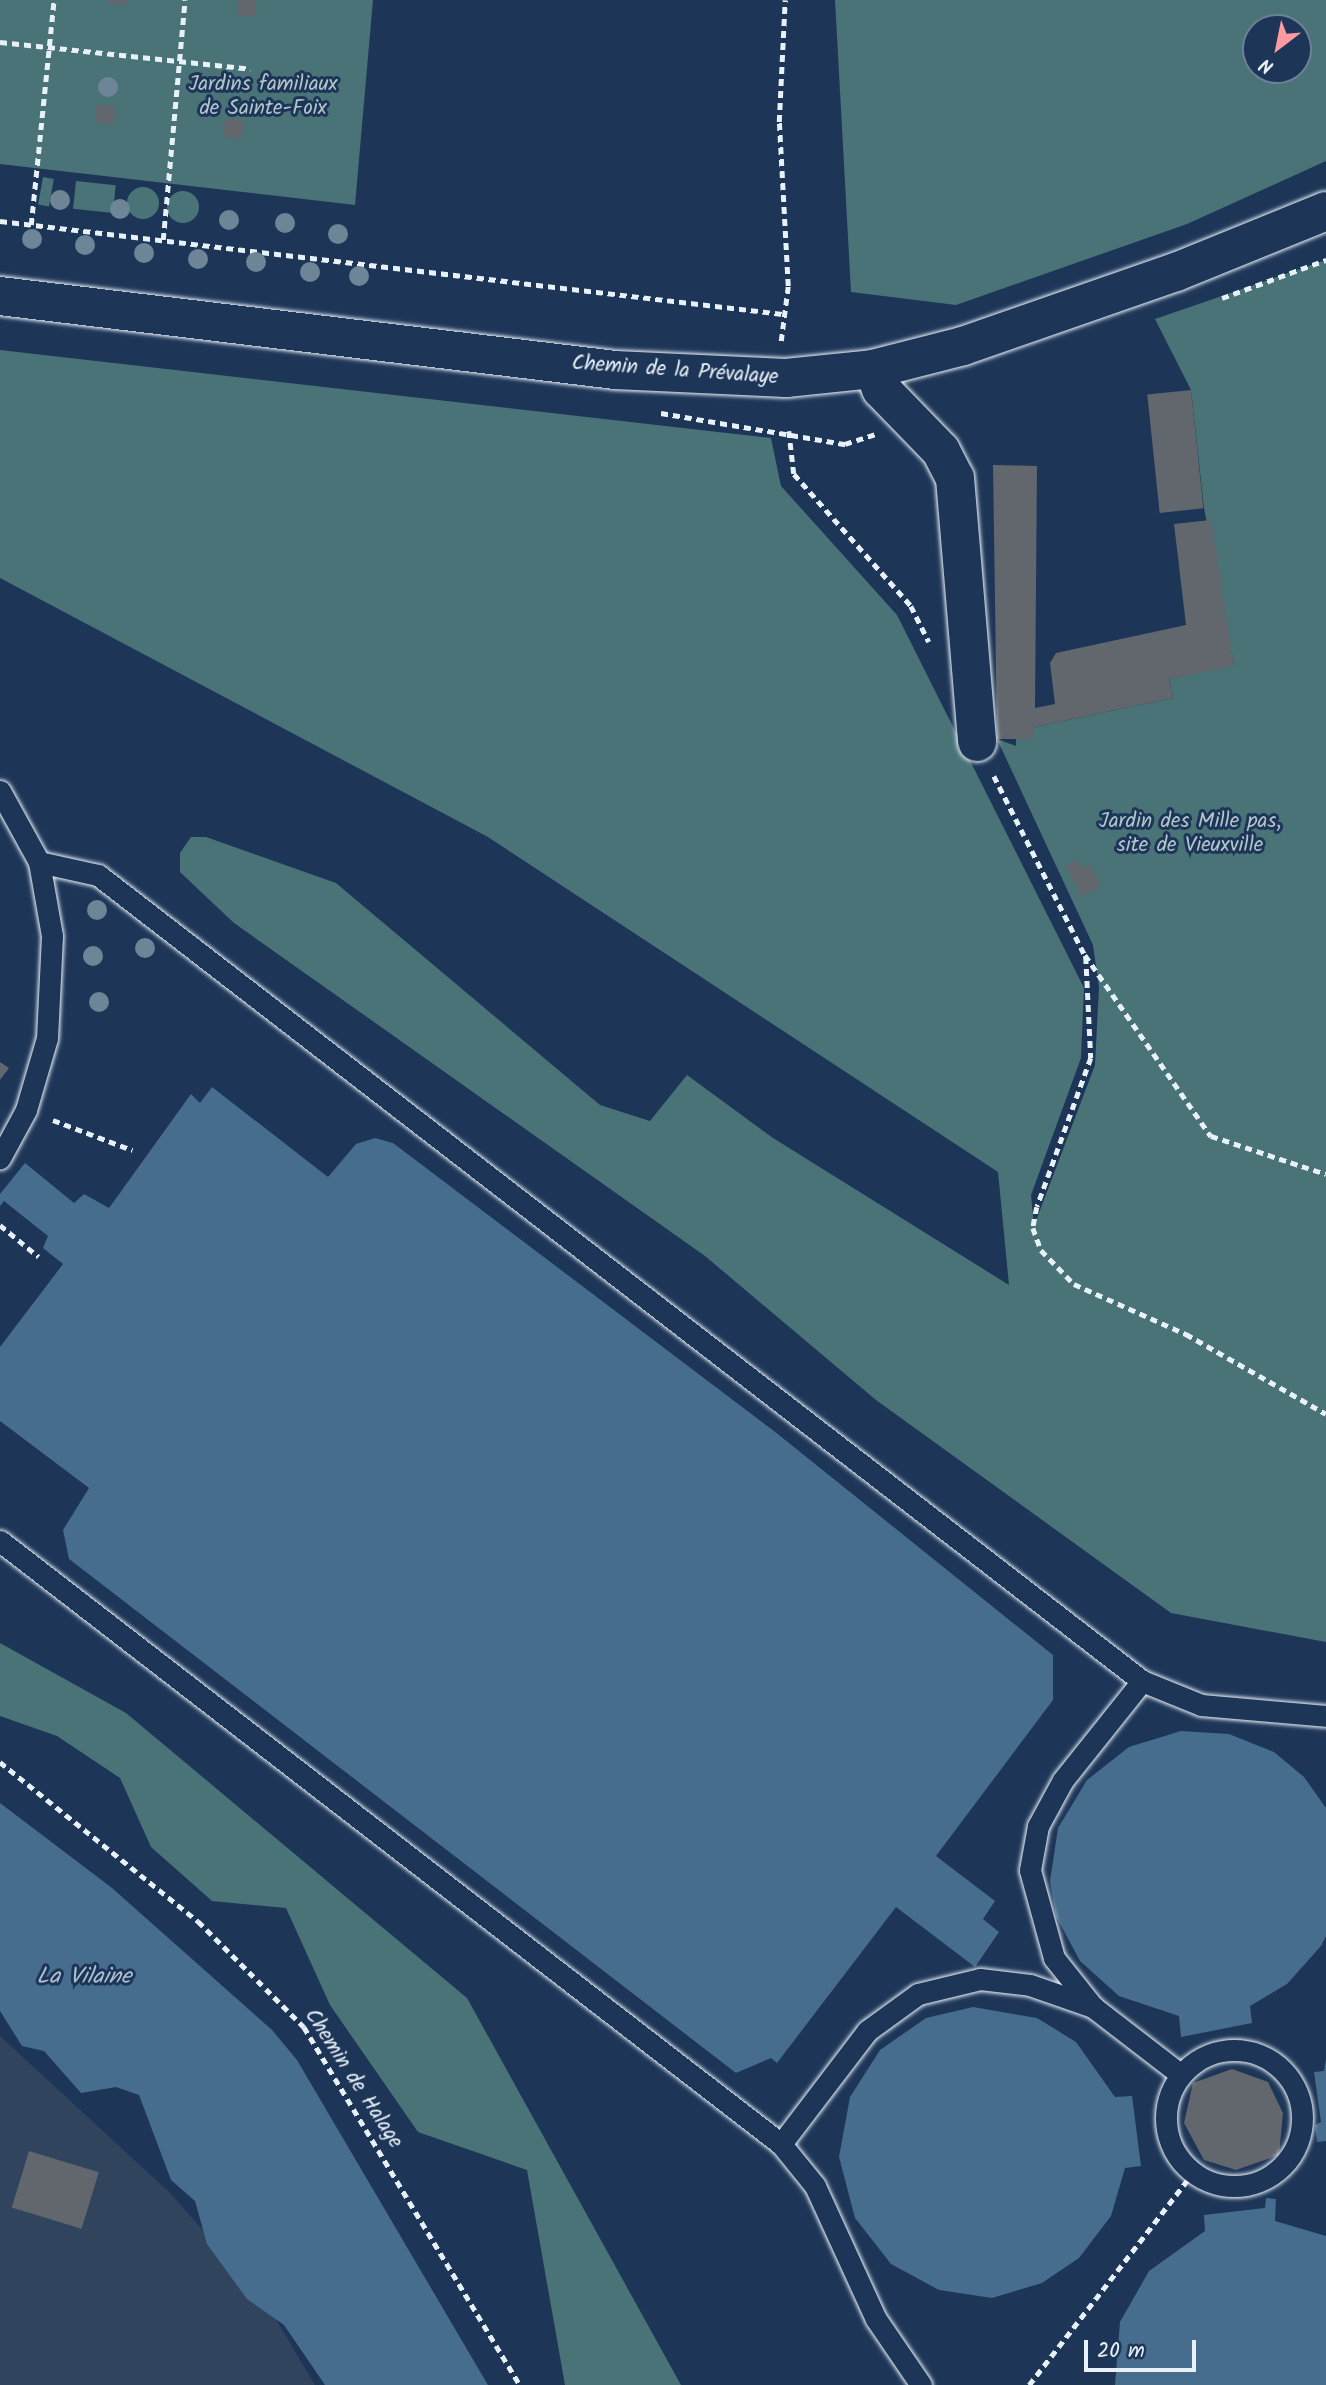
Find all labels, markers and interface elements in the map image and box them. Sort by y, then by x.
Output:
north arrow [1242,14,1312,84]
text: N [1254,49,1280,81]
park label: Jardins familiaux de Sainte-Foix [188,72,338,122]
street label: Chemin de la Prévalaye [571,351,779,391]
park label: Jardin des Mille pas, site de Vieuxville [1099,809,1281,859]
water label: La Vilaine [37,1963,131,1991]
street label: Chemin de Halage [299,2004,407,2154]
scale bar [1088,2326,1200,2370]
text: 20 m [1097,2335,1145,2368]

